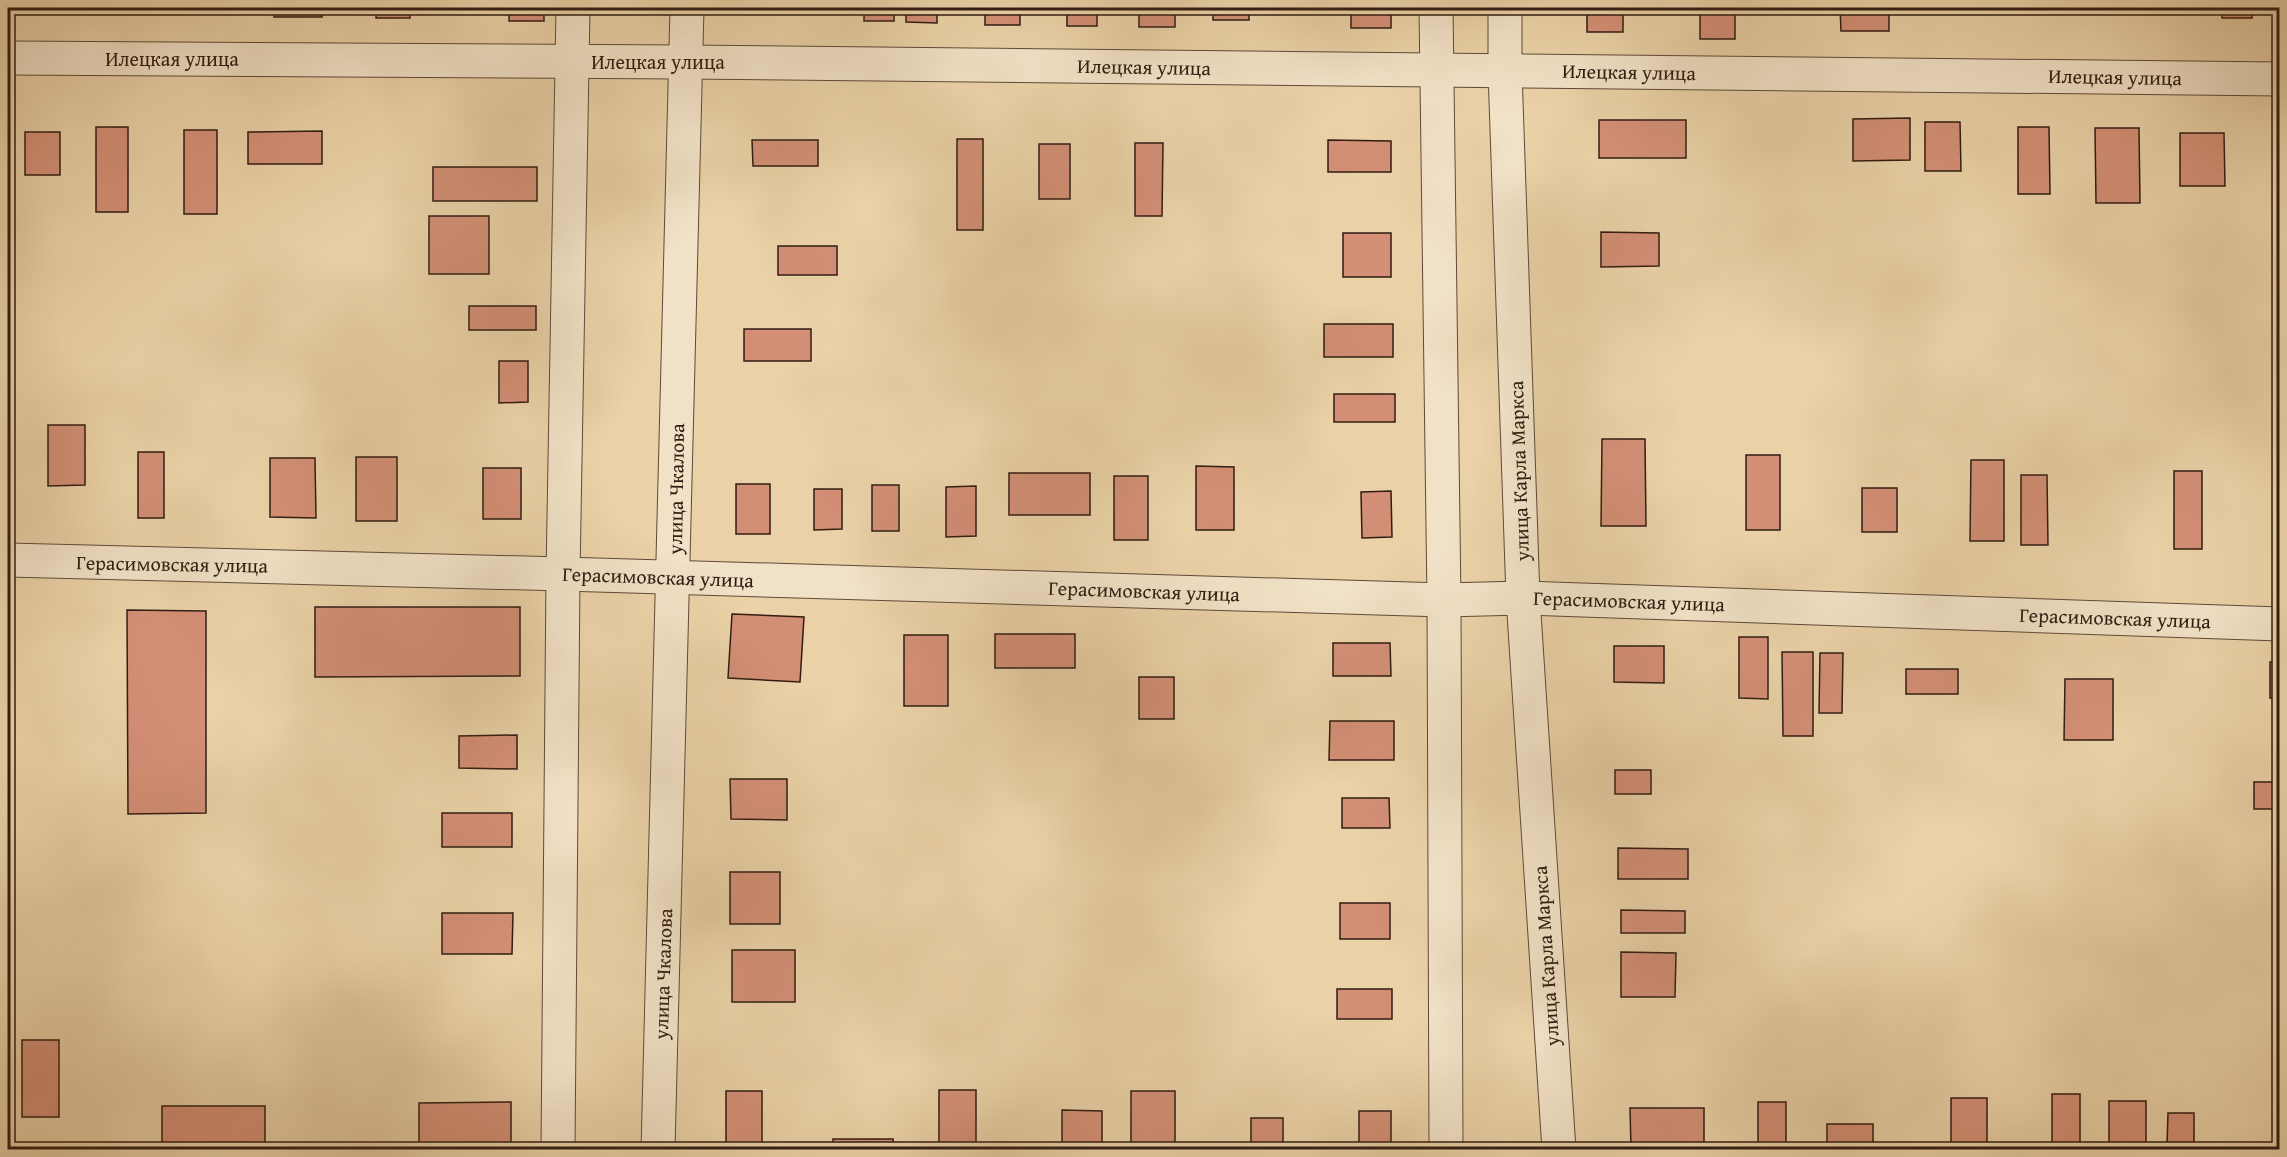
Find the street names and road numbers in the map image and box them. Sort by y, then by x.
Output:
street label: Илецкая улица [105,44,239,73]
street label: Илецкая улица [591,47,725,76]
street label: Илецкая улица [1077,51,1212,82]
street label: Илецкая улица [1562,56,1697,87]
street label: Илецкая улица [2048,61,2183,92]
street label: улица Карла Маркса [1501,380,1536,563]
street label: улица Чкалова [660,423,691,556]
street label: Герасимовская улица [76,547,269,580]
street label: Герасимовская улица [562,559,755,594]
street label: Герасимовская улица [1048,573,1241,608]
street label: Герасимовская улица [1533,583,1726,618]
street label: Герасимовская улица [2019,600,2212,635]
street label: улица Карла Маркса [1525,864,1566,1048]
street label: улица Чкалова [646,908,679,1041]

